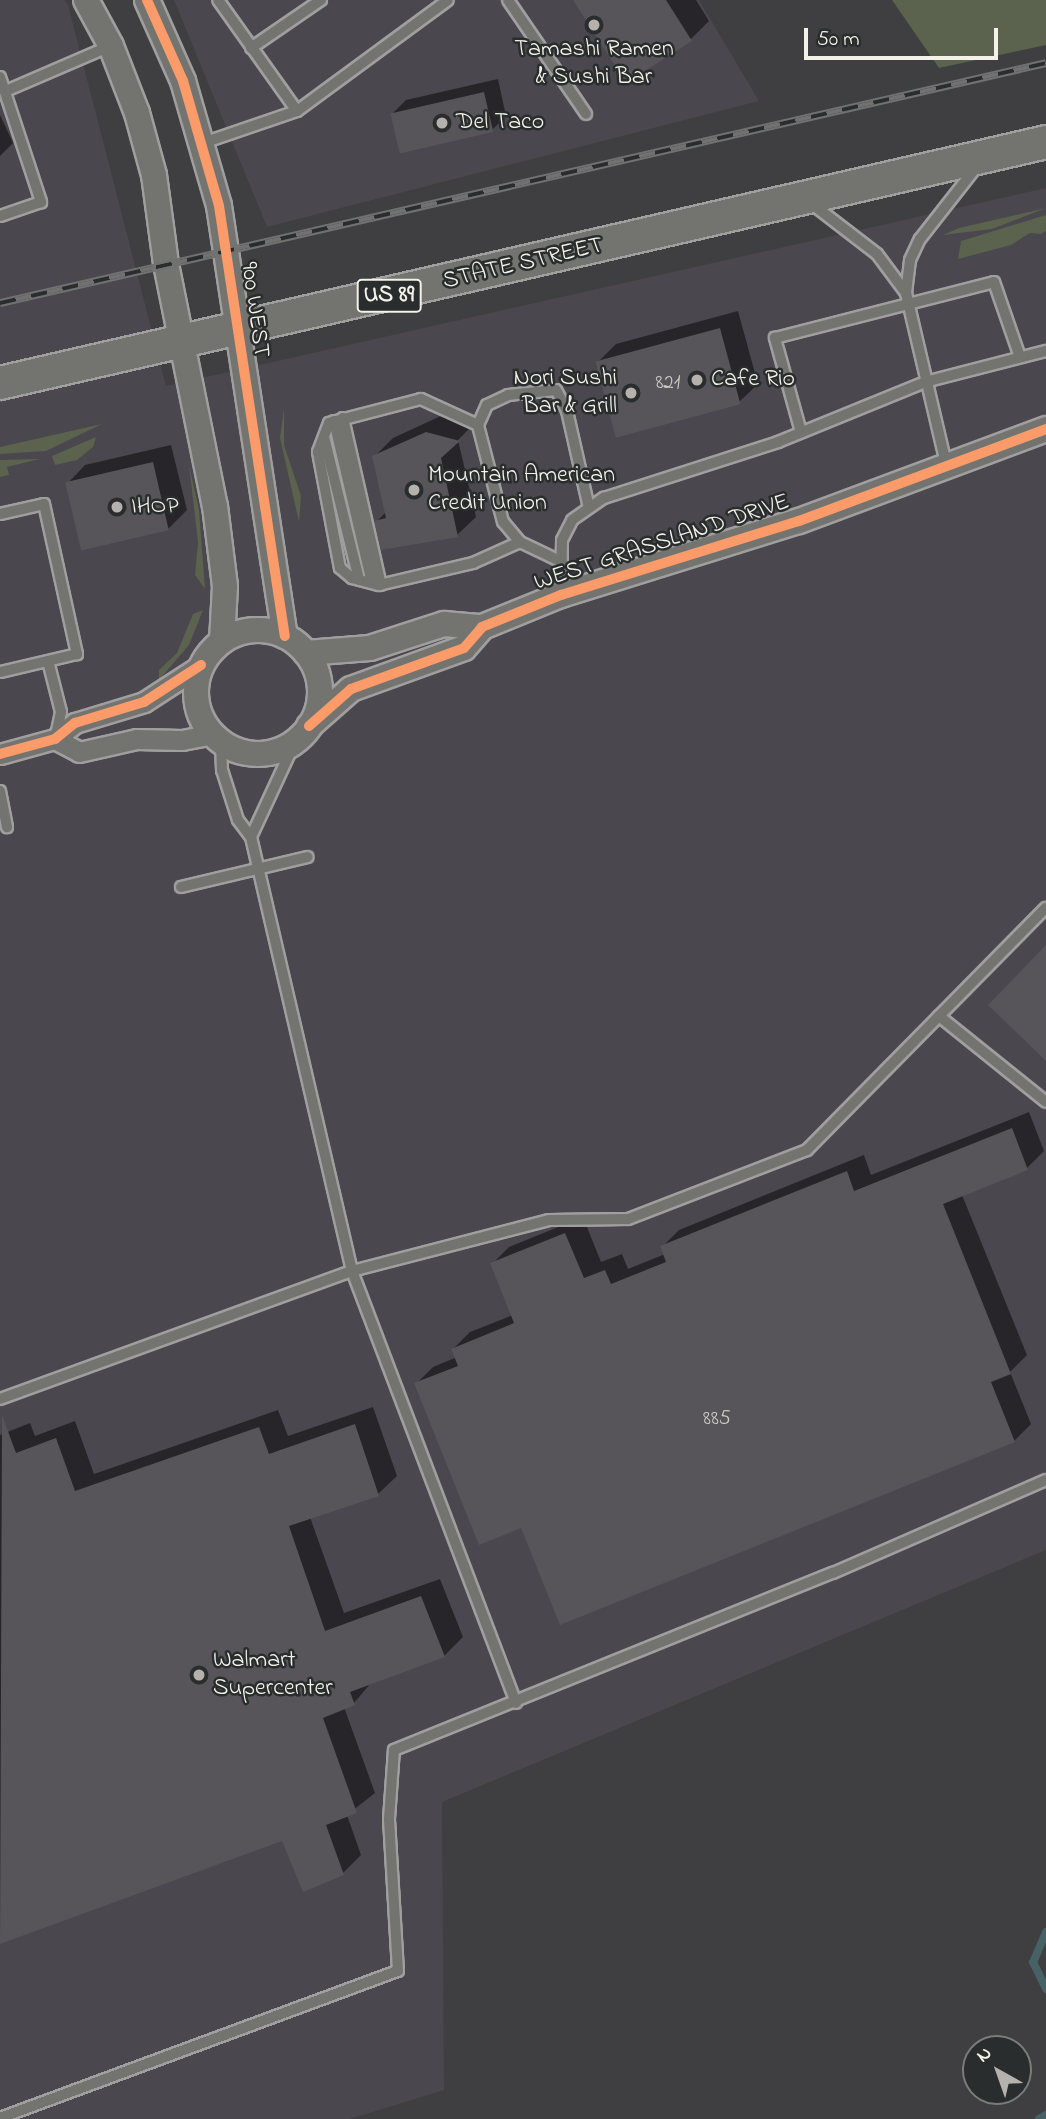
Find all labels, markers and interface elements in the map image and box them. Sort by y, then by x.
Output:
scale bar [808,14,1002,58]
marker: Tamashi Ramen & Sushi Bar [586,17,602,33]
text: 50 m [817,25,860,55]
place label: Tamashi Ramen & Sushi Bar [514,36,674,92]
place label: Del Taco [456,109,544,137]
marker: Del Taco [434,115,450,131]
street label: STATE STREET [440,232,606,296]
street label: 900 WEST [233,260,275,360]
road number: US 89 [356,276,422,316]
place label: Nori Sushi Bar & Grill [514,365,617,421]
place label: Cafe Rio [711,366,795,394]
house number: 821 [656,370,680,396]
marker: Cafe Rio [689,372,705,388]
marker: Nori Sushi Bar & Grill [623,385,639,401]
place label: Mountain American Credit Union [428,462,615,518]
marker: Mountain American Credit Union [406,482,422,498]
street label: WEST GRASSLAND DRIVE [531,488,793,598]
place label: IHOP [131,493,179,521]
marker: IHOP [109,499,125,515]
house number: 885 [703,1406,731,1432]
place label: Walmart Supercenter [213,1647,333,1703]
marker: Walmart Supercenter [191,1667,207,1683]
north arrow [962,2035,1032,2105]
text: N [971,2041,998,2070]

